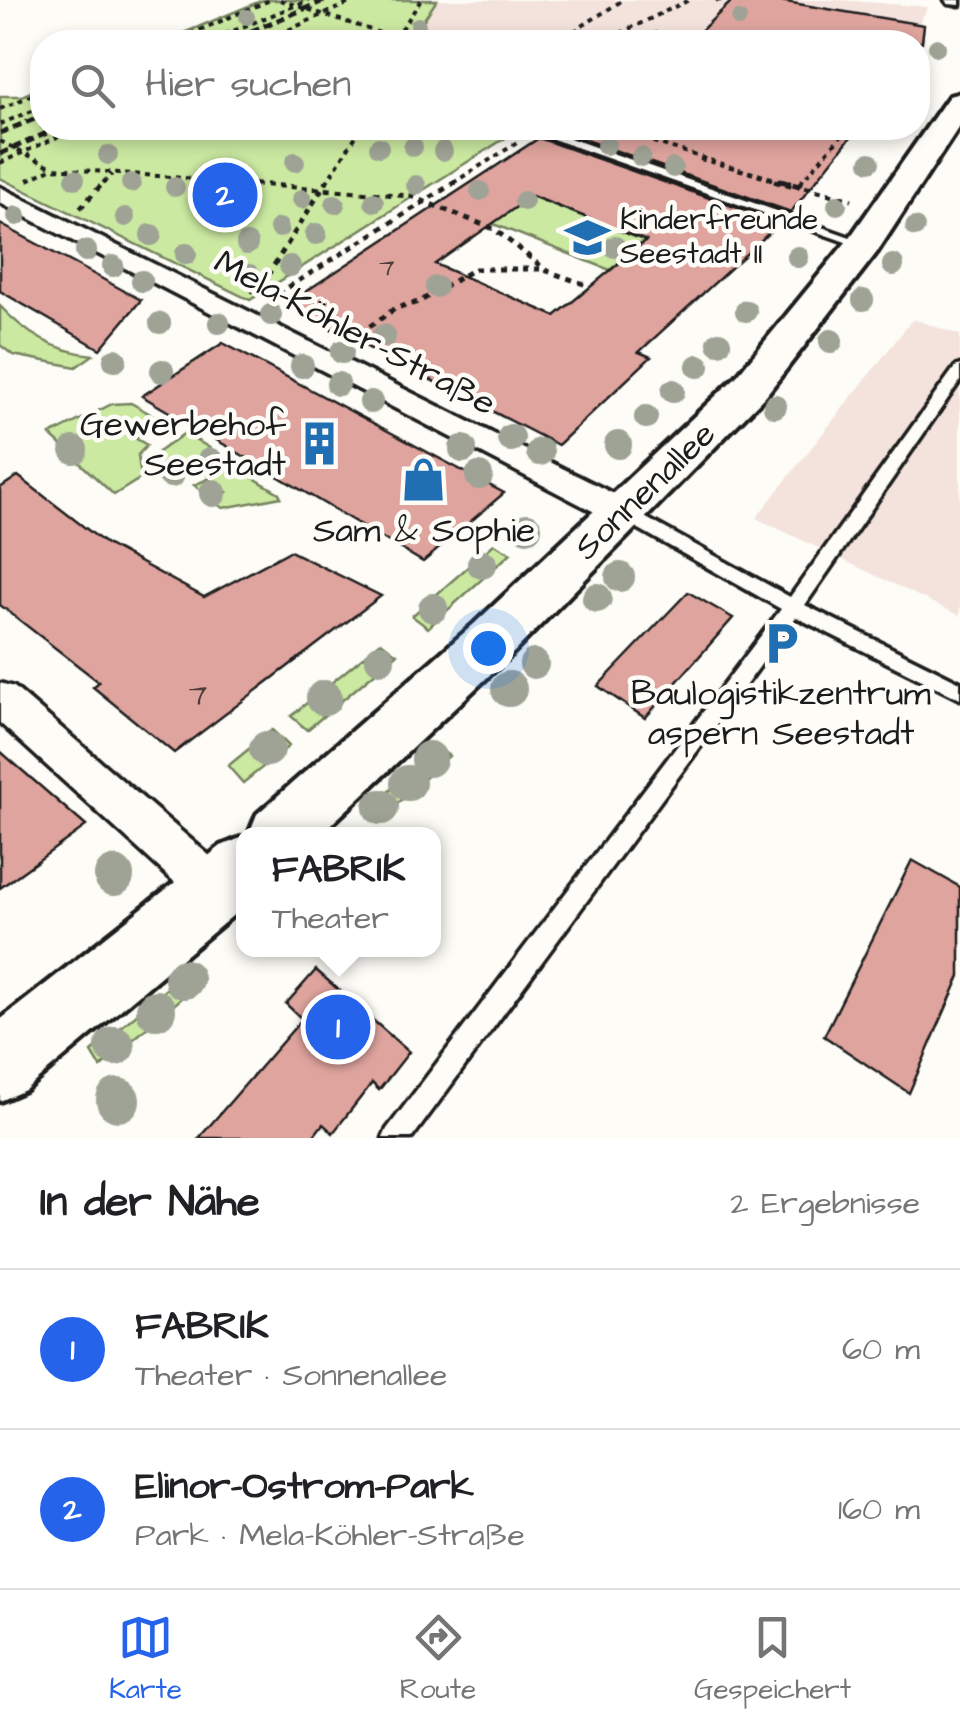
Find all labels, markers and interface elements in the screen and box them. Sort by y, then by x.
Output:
search box [30,30,930,140]
icon: search [65,58,120,113]
text: Hier suchen [145,59,351,111]
pin: 2 [192,158,258,232]
place label: Kinderfreunde Seestadt II [620,199,818,275]
school or university icon: Kinderfreunde Seestadt II [563,213,611,261]
street label: Mela-Köhler-Straße [206,238,504,428]
house number: 7 [379,250,395,285]
place label: Gewerbehof Seestadt [80,400,286,489]
street label: Sonnenallee [563,411,727,571]
building icon: Gewerbehof Seestadt [295,420,343,468]
shop icon: Sam & Sophie [400,456,448,504]
place label: Sam & Sophie [313,506,535,555]
parking icon: Baulogistikzentrum aspern Seestadt [757,619,805,667]
your location [463,623,514,674]
place label: Baulogistikzentrum aspern Seestadt [631,669,931,758]
house number: 7 [189,675,207,717]
popup [236,827,441,957]
text: FABRIK [272,844,405,896]
text: Theater [272,896,389,941]
pin: 1 [306,990,370,1064]
text: In der Nähe [40,1174,260,1232]
text: 2 Ergebnisse [730,1181,920,1226]
text: FABRIK [135,1301,269,1353]
text: 1 [70,1327,75,1372]
text: 60 m [842,1327,920,1372]
text: Theater · Sonnenallee [135,1353,447,1398]
text: Elinor-Ostrom-Park [135,1461,474,1513]
text: 2 [63,1487,82,1532]
text: 160 m [838,1487,920,1532]
text: Park · Mela-Köhler-Straße [135,1513,525,1558]
tab: Karte [109,1610,182,1709]
tab: Route [400,1610,476,1709]
tab: Gespeichert [694,1610,851,1709]

